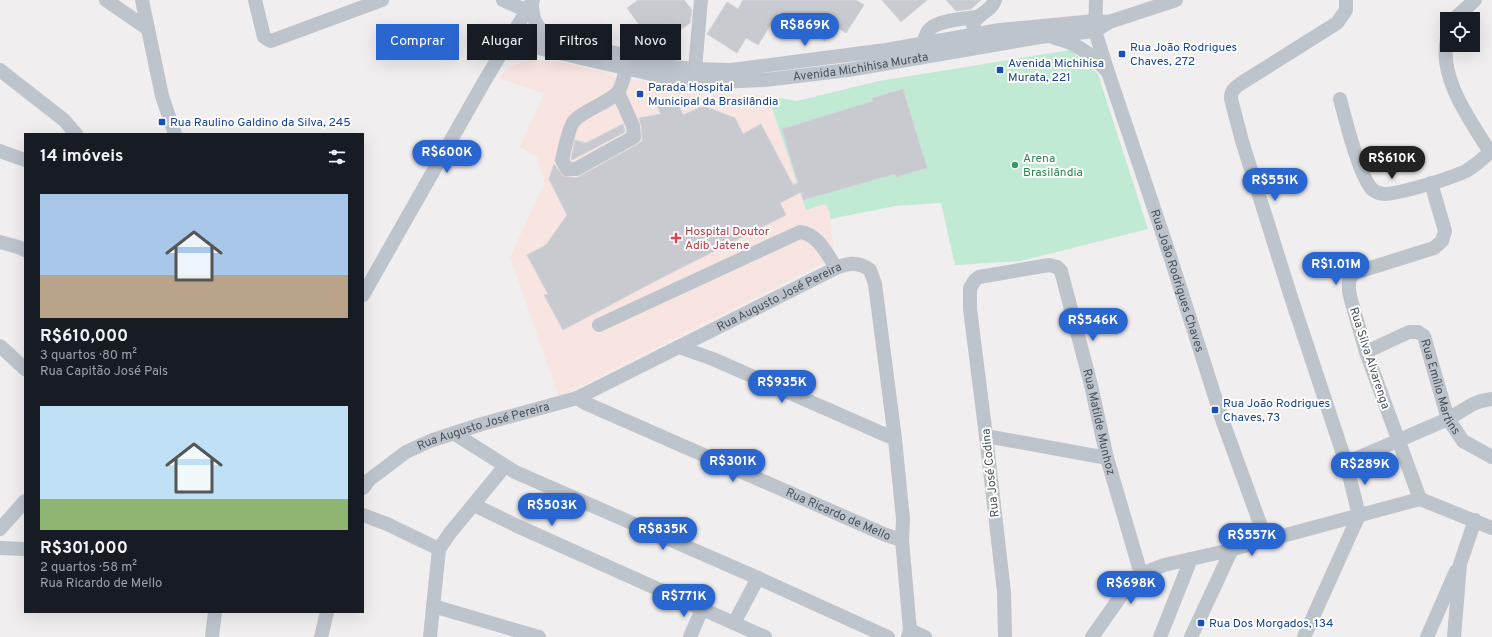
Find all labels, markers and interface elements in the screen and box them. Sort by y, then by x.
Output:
map controls [1440,12,1480,52]
button: locate [1440,12,1480,52]
pin: R$869K [772,13,838,47]
text: R$869K [780,18,830,34]
chip: Comprar [376,24,459,60]
chip: Alugar [467,24,537,60]
chip: Filtros [545,24,612,60]
chip: Novo [620,24,681,60]
place label: Rua João Rodrigues Chaves, 272 [1130,40,1237,70]
street label: Avenida Michihisa Murata [792,49,930,86]
marker: Rua João Rodrigues Chaves, 272 [1117,49,1127,59]
place label: Avenida Michihisa Murata, 221 [1008,56,1104,86]
marker: Avenida Michihisa Murata, 221 [995,65,1005,75]
place label: Parada Hospital Municipal da Brasilândia [648,80,778,110]
marker: Parada Hospital Municipal da Brasilândia [635,89,645,99]
place label: Rua Raulino Galdino da Silva, 245 [170,115,351,131]
marker: Rua Raulino Galdino da Silva, 245 [157,117,167,127]
pin: R$600K [414,140,480,174]
text: R$600K [421,145,473,161]
text: 14 imóveis [40,146,123,168]
icon: filters [326,146,348,168]
pin: R$610K [1359,146,1425,180]
place label: Arena Brasilândia [1023,151,1083,181]
text: R$610K [1368,151,1416,167]
marker: Arena Brasilândia [1010,160,1020,170]
pin: R$551K [1242,168,1308,202]
text: R$551K [1251,173,1299,189]
street label: Rua João Rodrigues Chaves [1146,208,1207,354]
icon: home [158,220,230,292]
place label: Hospital Doutor Adib Jatene [685,224,770,254]
marker: Hospital Doutor Adib Jatene [670,232,682,244]
pin: R$1.01M [1299,252,1373,286]
text: R$1.01M [1311,257,1361,273]
street label: Rua Augusto José Pereira [714,260,844,336]
street label: Rua Silva Alvarenga [1345,305,1393,411]
pin: R$546K [1060,308,1126,342]
text: R$546K [1068,313,1118,329]
text: R$610,000 [40,326,128,348]
street label: Rua Emílio Martins [1416,337,1463,438]
text: 3 quartos · 80 m² [40,348,137,364]
text: Rua Capitão José Pais [40,364,168,380]
street label: Rua Matilde Munhoz [1078,367,1119,477]
pin: R$935K [749,370,815,404]
text: R$935K [757,375,807,391]
place label: Rua João Rodrigues Chaves, 73 [1223,396,1330,426]
street label: Rua Augusto José Pereira [415,399,551,455]
marker: Rua João Rodrigues Chaves, 73 [1210,405,1220,415]
street label: Rua José Codina [978,428,1004,518]
icon: home [158,432,230,504]
pin: R$301K [700,449,766,483]
pin: R$289K [1332,452,1398,486]
text: R$301K [709,454,757,470]
text: R$289K [1340,457,1390,473]
street label: Rua Ricardo de Mello [783,485,893,545]
pin: R$503K [519,493,585,527]
text: R$503K [527,498,577,514]
pin: R$835K [630,517,696,551]
text: R$835K [638,522,688,538]
pin: R$557K [1219,523,1285,557]
text: R$557K [1228,528,1276,544]
text: R$301,000 [40,538,128,560]
text: 2 quartos · 58 m² [40,560,137,576]
pin: R$698K [1098,571,1164,605]
text: Rua Ricardo de Mello [40,576,162,592]
text: R$698K [1106,576,1156,592]
pin: R$771K [651,584,717,618]
text: R$771K [661,589,707,605]
place label: Rua Dos Morgados, 134 [1209,616,1334,632]
marker: Rua Dos Morgados, 134 [1196,618,1206,628]

